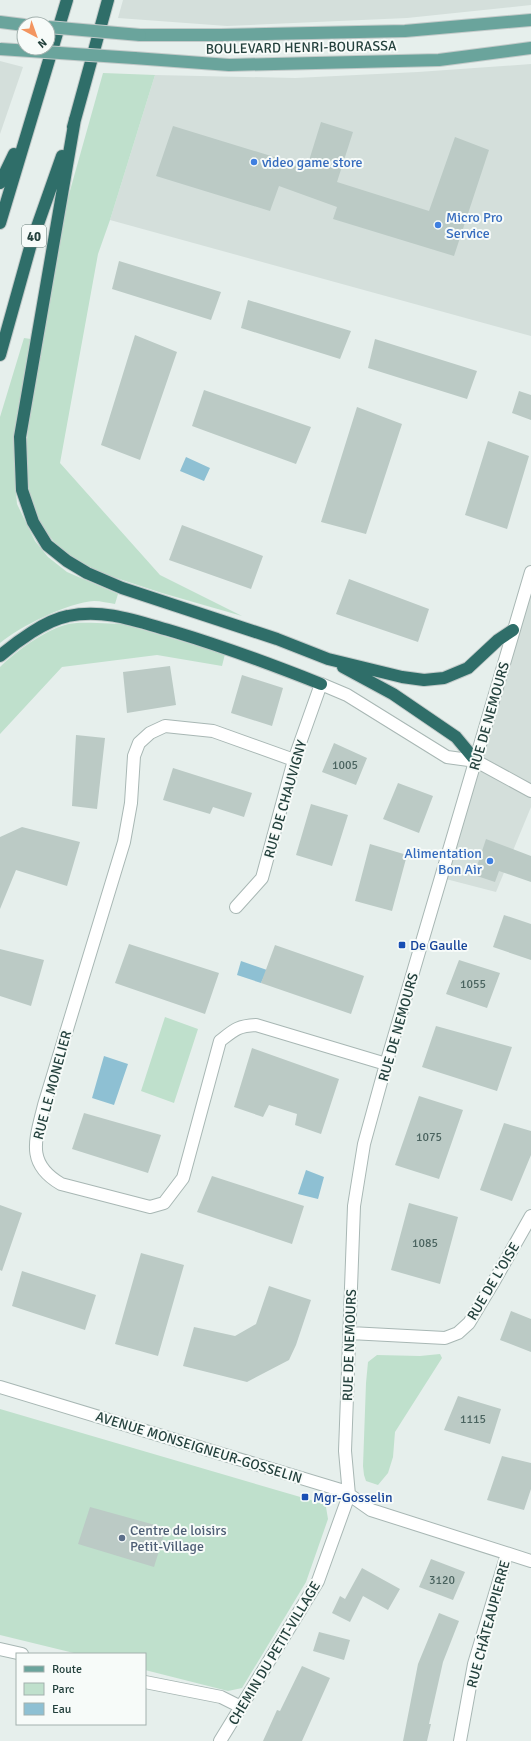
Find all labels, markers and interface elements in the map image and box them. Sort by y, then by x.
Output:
north arrow [16,16,56,56]
text: N [35,36,49,51]
street label: BOULEVARD HENRI-BOURASSA [205,37,397,58]
place label: video game store [262,154,363,171]
marker: video game store [249,157,259,167]
place label: Micro Pro Service [446,209,503,242]
marker: Micro Pro Service [433,220,443,230]
road number: 40 [22,225,46,247]
street label: RUE DE NEMOURS [466,660,513,772]
street label: RUE DE CHAUVIGNY [261,738,310,860]
house number: 1005 [332,758,358,773]
place label: Alimentation Bon Air [404,845,483,878]
marker: Alimentation Bon Air [485,856,495,866]
place label: De Gaulle [410,937,468,954]
marker: De Gaulle [397,940,407,950]
street label: RUE DE NEMOURS [375,971,422,1083]
house number: 1055 [460,977,486,992]
street label: RUE LE MONELIER [30,1029,75,1142]
house number: 1075 [416,1130,442,1145]
house number: 1085 [412,1236,438,1251]
street label: RUE DE L'OISE [464,1239,523,1323]
street label: RUE DE NEMOURS [339,1288,360,1401]
street label: AVENUE MONSEIGNEUR-GOSSELIN [94,1408,304,1487]
house number: 1115 [460,1412,486,1427]
place label: Mgr-Gosselin [313,1489,393,1506]
marker: Mgr-Gosselin [300,1492,310,1502]
place label: Centre de loisirs Petit-Village [130,1522,227,1555]
marker: Centre de loisirs Petit-Village [117,1533,127,1543]
street label: RUE CHÂTEAUPIERRE [463,1558,514,1690]
house number: 3120 [429,1573,455,1588]
street label: CHEMIN DU PETIT-VILLAGE [225,1578,324,1728]
legend [16,1653,146,1725]
text: Route [52,1662,82,1677]
text: Parc [52,1682,75,1697]
text: Eau [52,1702,71,1717]

